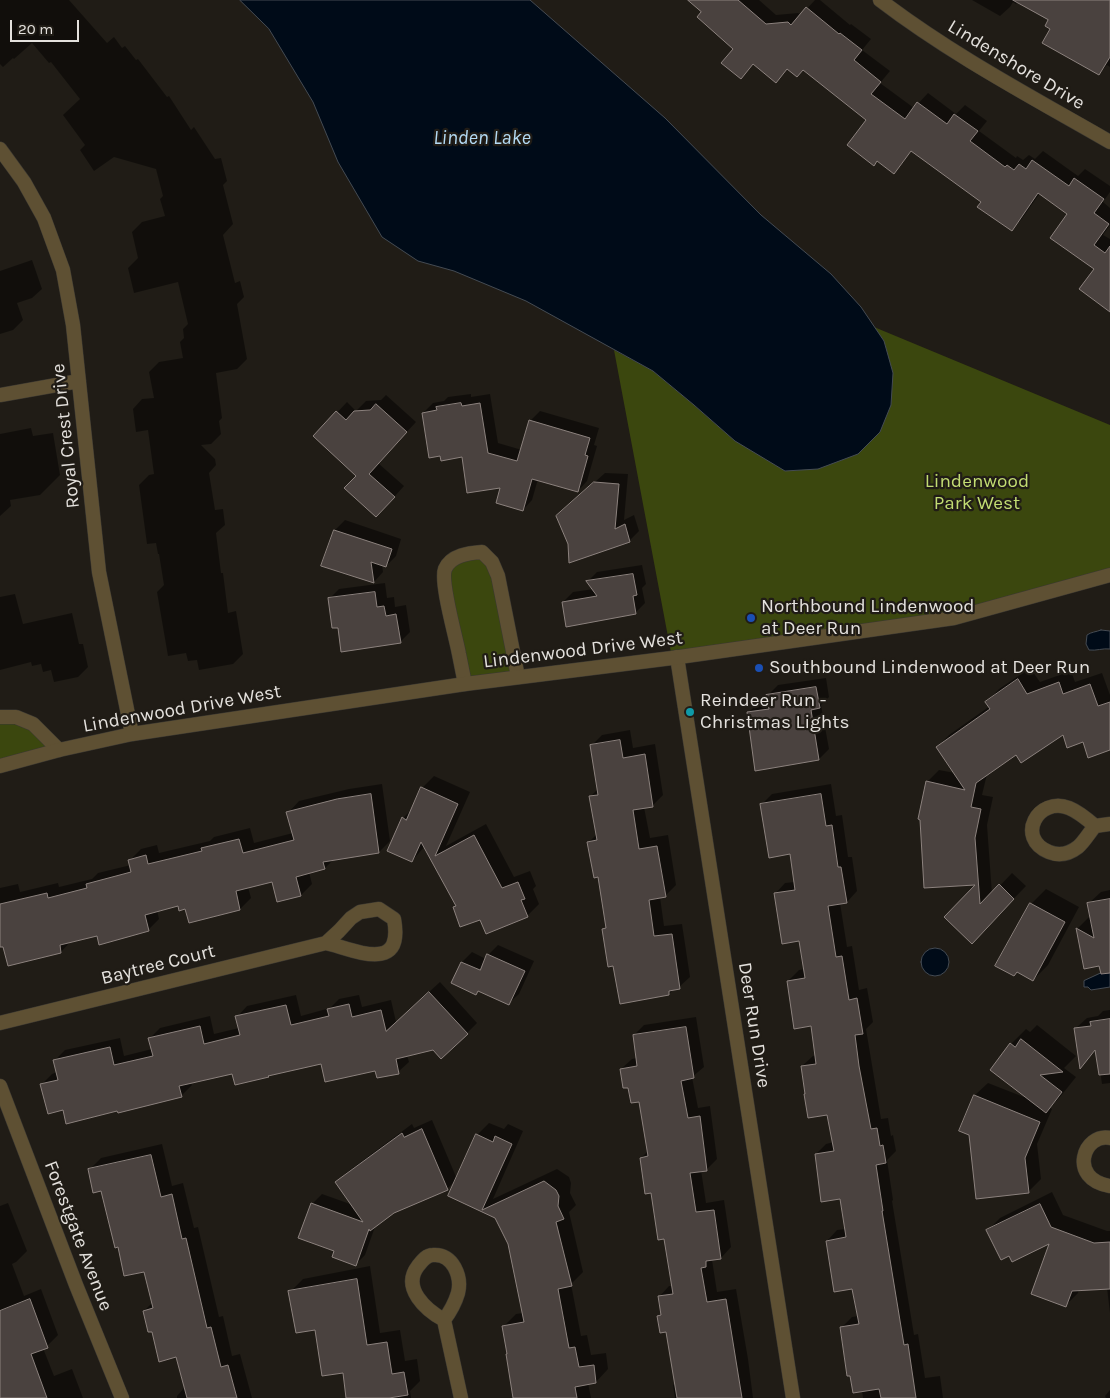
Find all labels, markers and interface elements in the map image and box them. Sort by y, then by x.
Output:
scale bar [12,10,81,42]
street label: Lindenshore Drive [943,15,1089,115]
text: 20 m [18,20,53,38]
water label: Linden Lake [433,126,531,150]
street label: Royal Crest Drive [47,362,85,510]
park label: Lindenwood Park West [925,471,1029,515]
place label: Northbound Lindenwood at Deer Run [761,596,975,640]
marker: Northbound Lindenwood at Deer Run [745,612,757,624]
street label: Lindenwood Drive West [482,626,684,674]
place label: Southbound Lindenwood at Deer Run [769,657,1090,679]
marker: Southbound Lindenwood at Deer Run [753,662,765,674]
street label: Lindenwood Drive West [81,680,283,738]
place label: Reindeer Run - Christmas Lights [700,690,849,734]
marker: Reindeer Run - Christmas Lights [684,706,696,718]
street label: Baytree Court [99,940,217,990]
street label: Deer Run Drive [733,961,775,1089]
street label: Forestgate Avenue [39,1158,117,1314]

